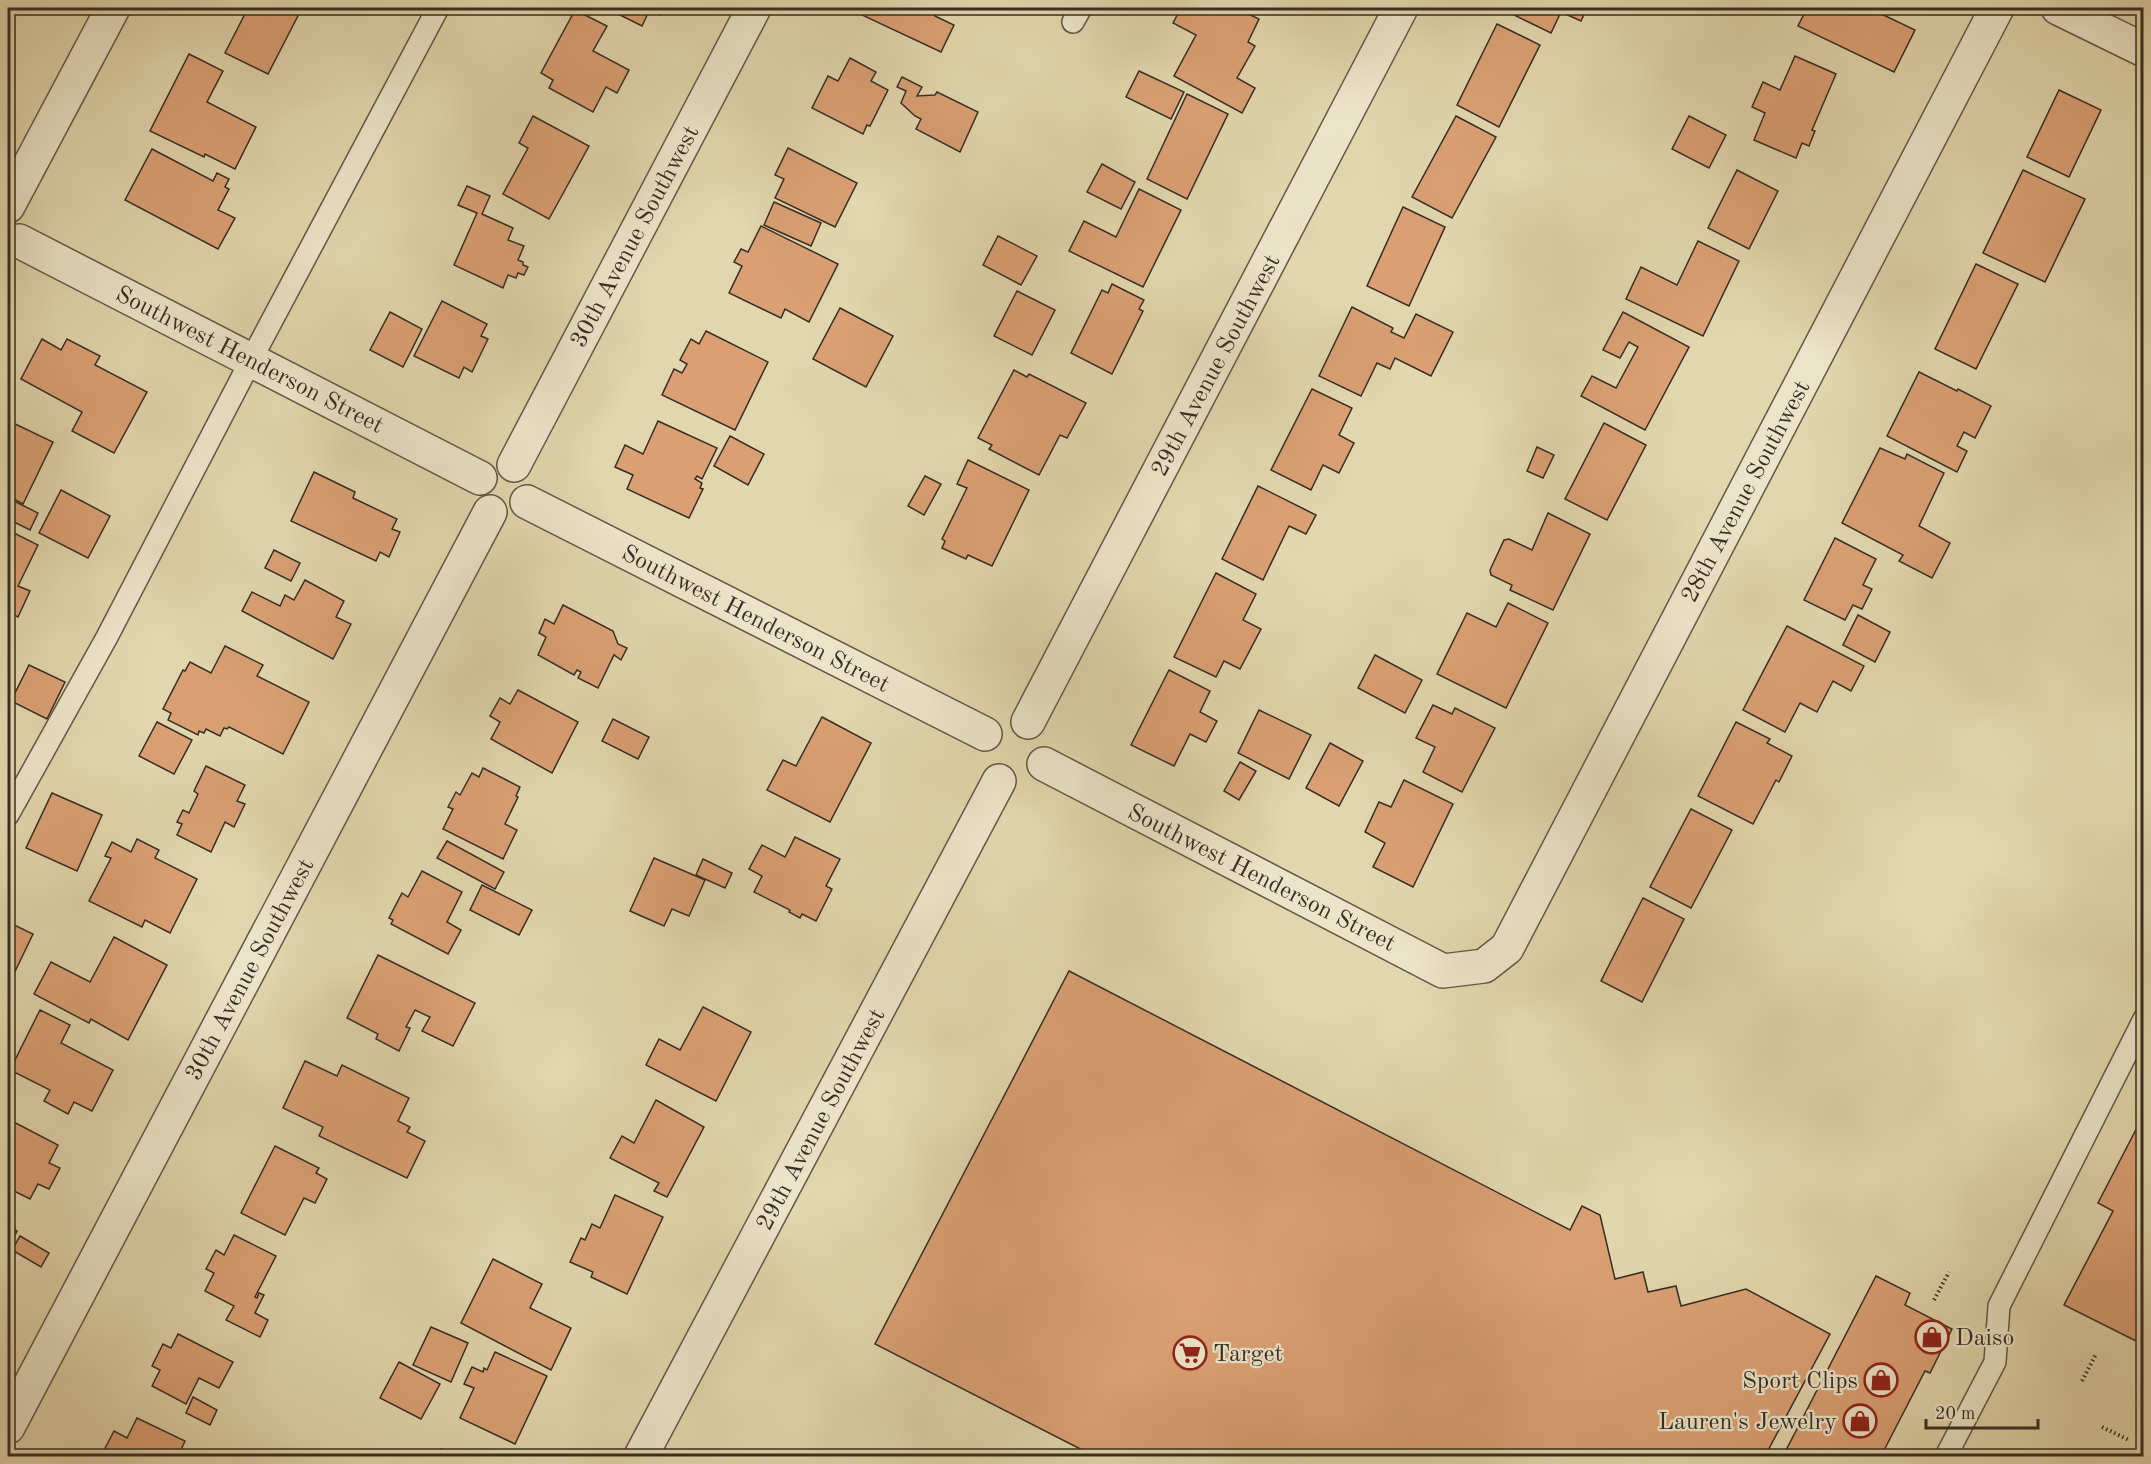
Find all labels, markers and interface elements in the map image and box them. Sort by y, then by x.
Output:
street label: 30th Avenue Southwest [567,122,704,352]
street label: 29th Avenue Southwest [1148,251,1285,481]
street label: Southwest Henderson Street [111,283,387,439]
street label: 28th Avenue Southwest [1678,377,1815,607]
street label: Southwest Henderson Street [617,542,893,698]
street label: Southwest Henderson Street [1123,801,1399,957]
street label: 30th Avenue Southwest [182,855,319,1085]
street label: 29th Avenue Southwest [753,1005,890,1235]
shop icon: Daiso [1914,1319,1950,1355]
place label: Daiso [1955,1327,2014,1351]
supermarket icon: Target [1172,1335,1208,1371]
place label: Target [1213,1343,1283,1367]
shop icon: Sport Clips [1863,1362,1899,1398]
place label: Sport Clips [1742,1370,1858,1394]
scale bar [1926,1392,2038,1430]
shop icon: Lauren's Jewelry [1842,1403,1878,1439]
text: 20 m [1935,1405,1975,1423]
place label: Lauren's Jewelry [1658,1411,1837,1435]

